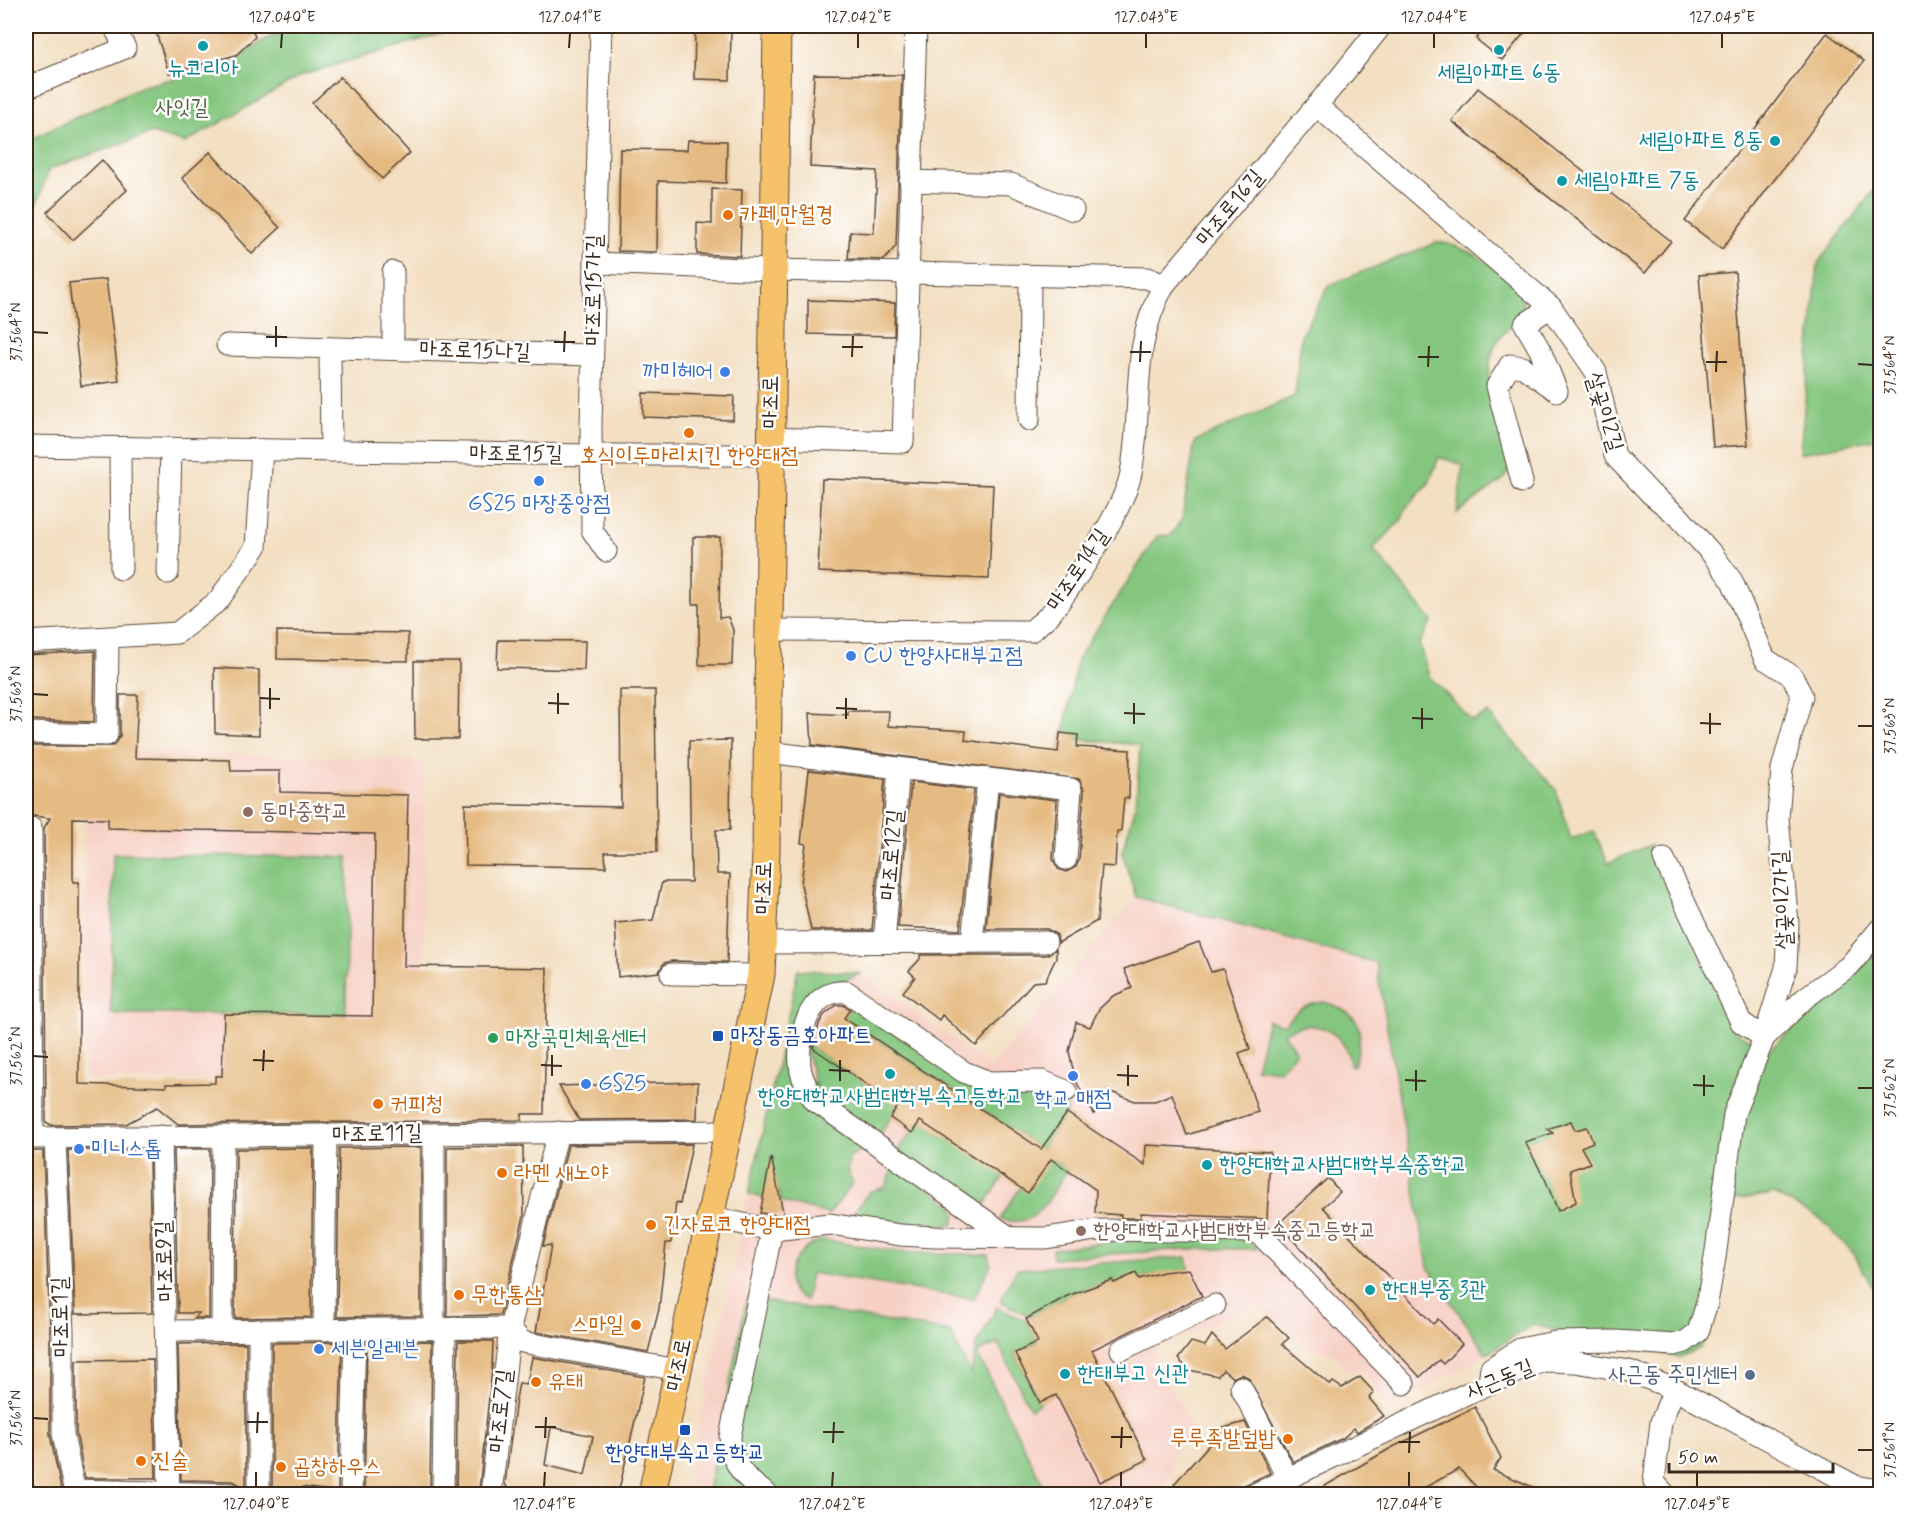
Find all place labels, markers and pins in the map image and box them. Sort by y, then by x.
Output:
marker: 뉴코리아 [196,39,210,53]
marker: 세림아파트 6동 [1492,43,1506,57]
place label: 뉴코리아 [168,55,239,83]
place label: 세림아파트 6동 [1437,59,1561,87]
place label: 세림아파트 8동 [1638,127,1763,155]
marker: 세림아파트 8동 [1768,134,1782,148]
place label: 세림아파트 7동 [1574,167,1700,195]
marker: 세림아파트 7동 [1555,174,1569,188]
place label: 카페,만월경 [740,201,833,229]
marker: 카페,만월경 [721,208,735,222]
place label: 까미헤어 [642,358,713,386]
marker: 까미헤어 [718,365,732,379]
marker: 호식이두마리치킨 한양대점 [682,426,696,440]
place label: 호식이두마리치킨 한양대점 [580,442,798,470]
marker: GS25 마장중앙점 [532,474,546,488]
place label: GS25 마장중앙점 [468,490,610,518]
place label: CU 한양사대부고점 [863,642,1023,670]
marker: CU 한양사대부고점 [844,649,858,663]
place label: 동마중학교 [260,798,349,826]
marker: 동마중학교 [241,805,255,819]
place label: 마장동금호아파트 [730,1022,872,1050]
place label: 마장국민체육센터 [505,1024,647,1052]
marker: 마장동금호아파트 [711,1029,725,1043]
marker: 마장국민체육센터 [486,1031,500,1045]
marker: 한양대학교사범대학부속고등학교 [883,1067,897,1081]
marker: 학교 매점 [1066,1069,1080,1083]
place label: GS25 [598,1070,646,1098]
marker: GS25 [579,1077,593,1091]
place label: 한양대학교사범대학부속고등학교 [757,1083,1023,1111]
place label: 학교 매점 [1035,1085,1111,1113]
place label: 커피청 [390,1090,443,1118]
marker: 커피청 [371,1097,385,1111]
place label: 미니스톱 [91,1135,162,1163]
marker: 미니스톱 [72,1142,86,1156]
place label: 한양대학교사범대학부속중학교 [1219,1151,1467,1179]
marker: 한양대학교사범대학부속중학교 [1200,1158,1214,1172]
place label: 라멘 새노야 [514,1159,609,1187]
marker: 라멘 새노야 [495,1166,509,1180]
place label: 긴자료코 한양대점 [663,1211,811,1239]
place label: 한양대학교사범대학부속중고등학교 [1093,1217,1376,1245]
marker: 긴자료코 한양대점 [644,1218,658,1232]
marker: 한양대학교사범대학부속중고등학교 [1074,1224,1088,1238]
place label: 한대부중 3관 [1382,1276,1486,1304]
place label: 무한통삼 [471,1281,542,1309]
marker: 한대부중 3관 [1363,1283,1377,1297]
marker: 무한통삼 [452,1288,466,1302]
place label: 스마일 [571,1311,624,1339]
marker: 스마일 [629,1318,643,1332]
place label: 세븐일레븐 [331,1335,420,1363]
marker: 세븐일레븐 [312,1342,326,1356]
place label: 한대부고 신관 [1077,1360,1189,1388]
place label: 사근동 주민센터 [1608,1361,1738,1389]
marker: 한대부고 신관 [1058,1367,1072,1381]
place label: 유태 [548,1368,583,1396]
marker: 사근동 주민센터 [1743,1368,1757,1382]
marker: 유태 [529,1375,543,1389]
marker: 한양대부속고등학교 [678,1423,692,1437]
place label: 루루족발덮밥 [1170,1425,1276,1453]
marker: 루루족발덮밥 [1281,1432,1295,1446]
place label: 한양대부속고등학교 [605,1439,765,1467]
place label: 진술 [153,1447,188,1475]
place label: 곱창하우스 [293,1453,382,1481]
marker: 진술 [134,1454,148,1468]
marker: 곱창하우스 [274,1460,288,1474]

